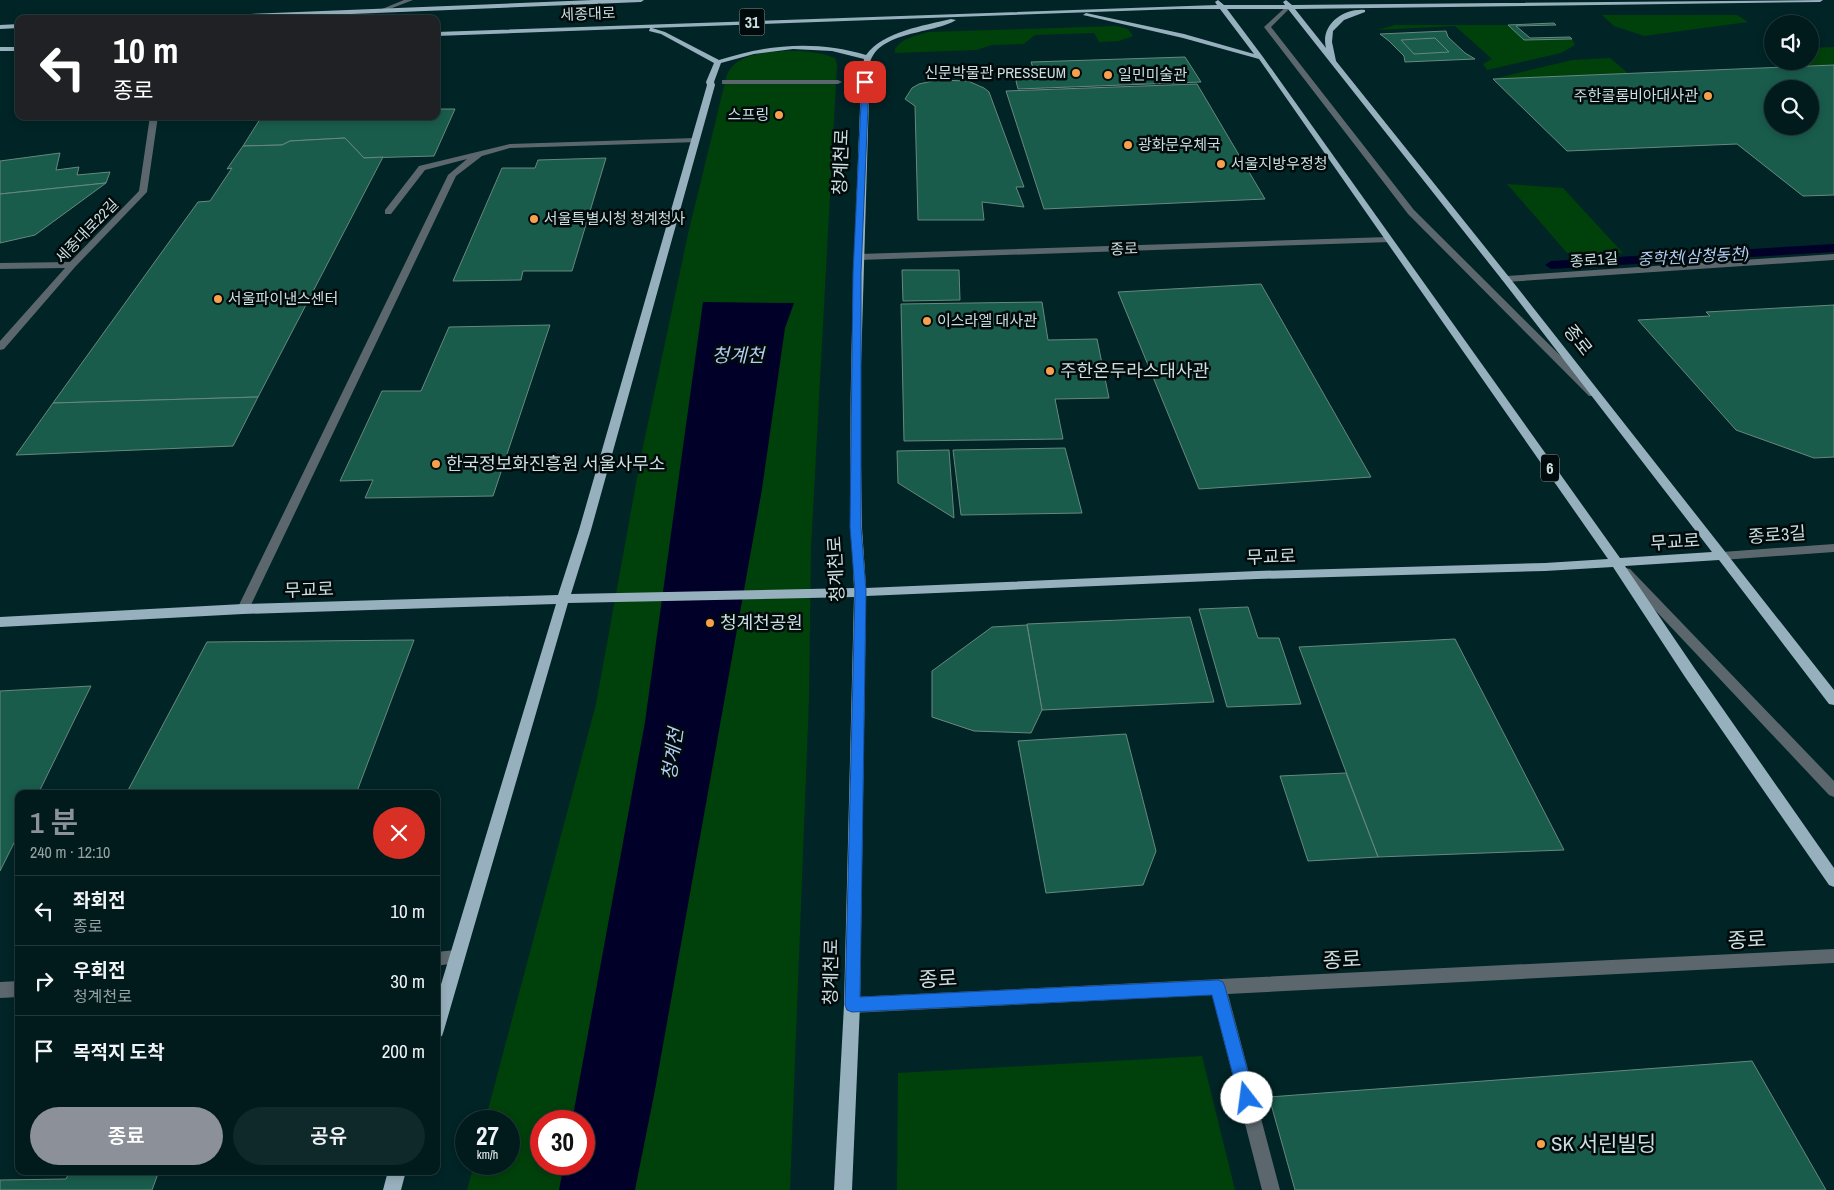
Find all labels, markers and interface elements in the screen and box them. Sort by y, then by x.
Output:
street label: 세종대로 [560,2,616,25]
road number: 31 [740,8,764,36]
map controls [1764,15,1819,135]
button: sound [1764,15,1819,70]
text: 10 m [113,27,178,74]
icon: left [30,35,95,100]
pin [844,61,886,103]
place label: 신문박물관 PRESSEUM [925,62,1066,83]
place label: 일민미술관 [1118,64,1187,85]
marker: 신문박물관 PRESSEUM [1070,67,1082,79]
icon: arrive [851,68,879,96]
marker: 일민미술관 [1102,69,1114,81]
text: 종로 [113,75,153,105]
button: search [1764,80,1819,135]
place label: 주한콜롬비아대사관 [1574,85,1698,106]
marker: 주한콜롬비아대사관 [1702,90,1714,102]
place label: 스프링 [728,104,769,125]
marker: 스프링 [773,109,785,121]
street label: 청계천로 [827,128,854,196]
place label: 광화문우체국 [1138,134,1221,155]
marker: 광화문우체국 [1122,139,1134,151]
place label: 서울지방우정청 [1231,153,1328,174]
marker: 서울지방우정청 [1215,158,1227,170]
street label: 세종대로22길 [50,194,123,268]
place label: 서울특별시청 청계청사 [544,208,686,229]
marker: 서울특별시청 청계청사 [528,213,540,225]
street label: 종로 [1110,238,1138,259]
water label: 중학천(삼청동천) [1637,242,1749,270]
street label: 종로1길 [1569,247,1619,272]
place label: 서울파이낸스센터 [228,288,338,309]
marker: 서울파이낸스센터 [212,293,224,305]
place label: 이스라엘 대사관 [937,310,1037,331]
marker: 이스라엘 대사관 [921,315,933,327]
street label: 종로 [1558,319,1598,360]
water label: 청계천 [712,342,766,368]
place label: 주한온두라스대사관 [1060,358,1209,383]
marker: 주한온두라스대사관 [1044,365,1056,377]
place label: 한국정보화진흥원 서울사무소 [446,451,665,476]
road number: 6 [1541,454,1559,482]
marker: 한국정보화진흥원 서울사무소 [430,458,442,470]
street label: 종로3길 [1747,520,1807,549]
street label: 무교로 [1649,527,1701,556]
street label: 청계천로 [821,535,850,603]
street label: 무교로 [1246,543,1296,570]
street label: 무교로 [284,576,334,603]
place label: 청계천공원 [720,610,803,635]
marker: 청계천공원 [704,617,716,629]
water label: 청계천 [655,725,689,782]
text: 1 분 [30,802,78,842]
button: close [373,807,425,859]
text: 240 m · 12:10 [30,841,110,863]
text: 좌회전 [73,887,125,913]
icon: left [30,897,58,925]
text: 10 m [390,898,425,924]
text: 종로 [73,915,102,937]
street label: 종로 [1727,924,1767,955]
street label: 청계천로 [817,939,844,1005]
street label: 종로 [1322,944,1362,975]
text: 우회전 [73,957,125,983]
street label: 종로 [918,963,958,994]
icon: right [30,967,58,995]
text: 30 m [390,968,425,994]
text: 청계천로 [73,985,132,1007]
icon: arrive [30,1037,58,1065]
text: 200 m [382,1038,425,1064]
text: 목적지 도착 [73,1039,165,1065]
position arrow [1220,1071,1272,1123]
button: 종료 [30,1107,223,1165]
button: 공유 [233,1107,425,1165]
speed limit sign: 30 [530,1110,595,1175]
text: 27 [476,1119,499,1153]
place label: SK 서린빌딩 [1551,1129,1656,1158]
marker: SK 서린빌딩 [1535,1138,1547,1150]
text: km/h [477,1147,498,1163]

